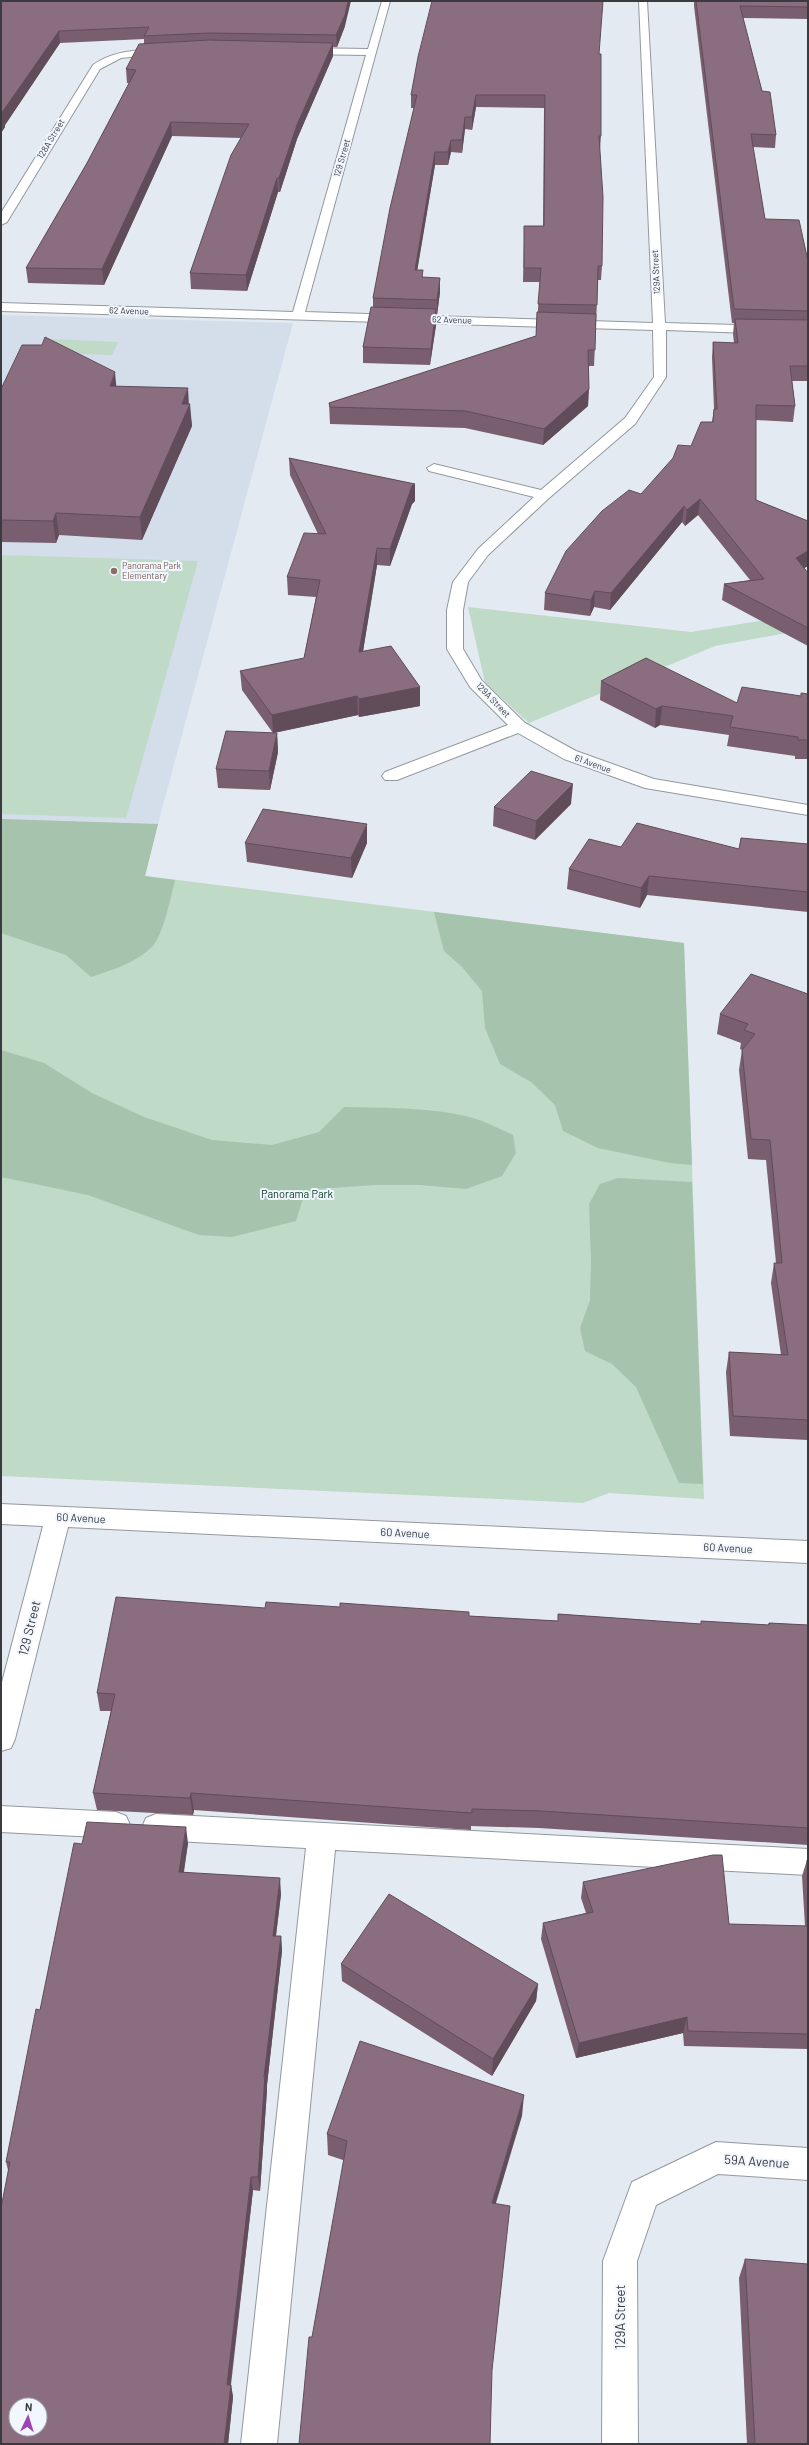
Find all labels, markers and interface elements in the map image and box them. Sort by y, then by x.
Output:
street label: 128A Street [34,117,67,161]
street label: 129 Street [331,138,352,178]
street label: 129A Street [649,250,662,295]
street label: 62 Avenue [109,304,149,317]
street label: 62 Avenue [432,313,472,326]
place label: Panorama Park Elementary [122,560,181,581]
marker: Panorama Park Elementary [109,566,119,576]
street label: 129A Street [474,680,513,719]
street label: 61 Avenue [573,752,613,775]
park label: Panorama Park [261,1187,334,1200]
street label: 60 Avenue [56,1510,106,1525]
street label: 60 Avenue [380,1525,430,1540]
street label: 60 Avenue [703,1540,753,1555]
street label: 129 Street [14,1599,44,1657]
street label: 59A Avenue [724,2151,790,2171]
street label: 129A Street [612,2285,628,2349]
north arrow [8,2397,48,2437]
text: N [25,2400,33,2413]

